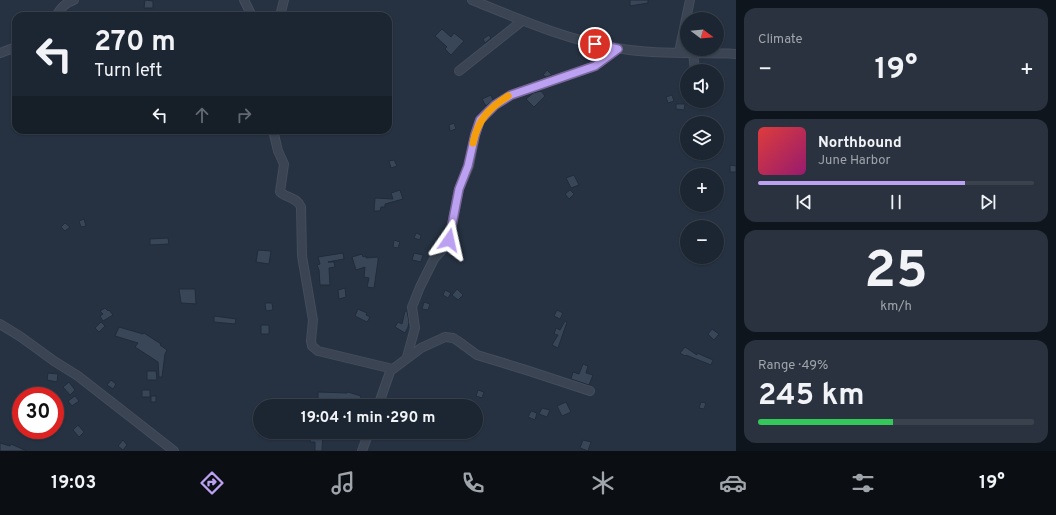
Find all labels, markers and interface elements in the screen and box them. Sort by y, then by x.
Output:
north arrow [680,12,724,56]
map controls [680,12,724,264]
text: 270 m [94,25,176,61]
pin [578,27,612,61]
icon: left [28,28,80,80]
text: Climate [758,32,803,48]
icon: arrive [584,33,606,55]
text: 19° [875,52,917,89]
text: − [758,57,772,84]
text: + [1020,57,1034,84]
text: Turn left [94,60,162,83]
button: sound [680,64,724,108]
icon: left [149,104,171,126]
icon: ahead [191,104,213,126]
icon: right [233,104,255,126]
button: layers [680,116,724,160]
text: Northbound [818,134,902,153]
text: June Harbor [818,153,891,169]
button: + [680,168,724,212]
icon: previous [793,191,815,213]
icon: pause [885,191,907,213]
icon: next [977,191,999,213]
position arrow [428,219,470,261]
button: − [680,220,724,264]
text: 25 [864,240,928,306]
text: km/h [880,299,912,315]
text: Range · 49% [758,358,828,374]
text: 245 km [758,378,865,415]
speed limit sign: 30 [12,387,64,439]
text: 19:04 · 1 min · 290 m [301,409,435,428]
icon: directions [198,469,226,497]
icon: music [329,469,357,497]
icon: phone [459,469,487,497]
icon: climate [589,469,617,497]
icon: car [719,469,747,497]
icon: filters [849,469,877,497]
text: 19:03 [51,472,96,495]
text: 19° [979,472,1005,495]

